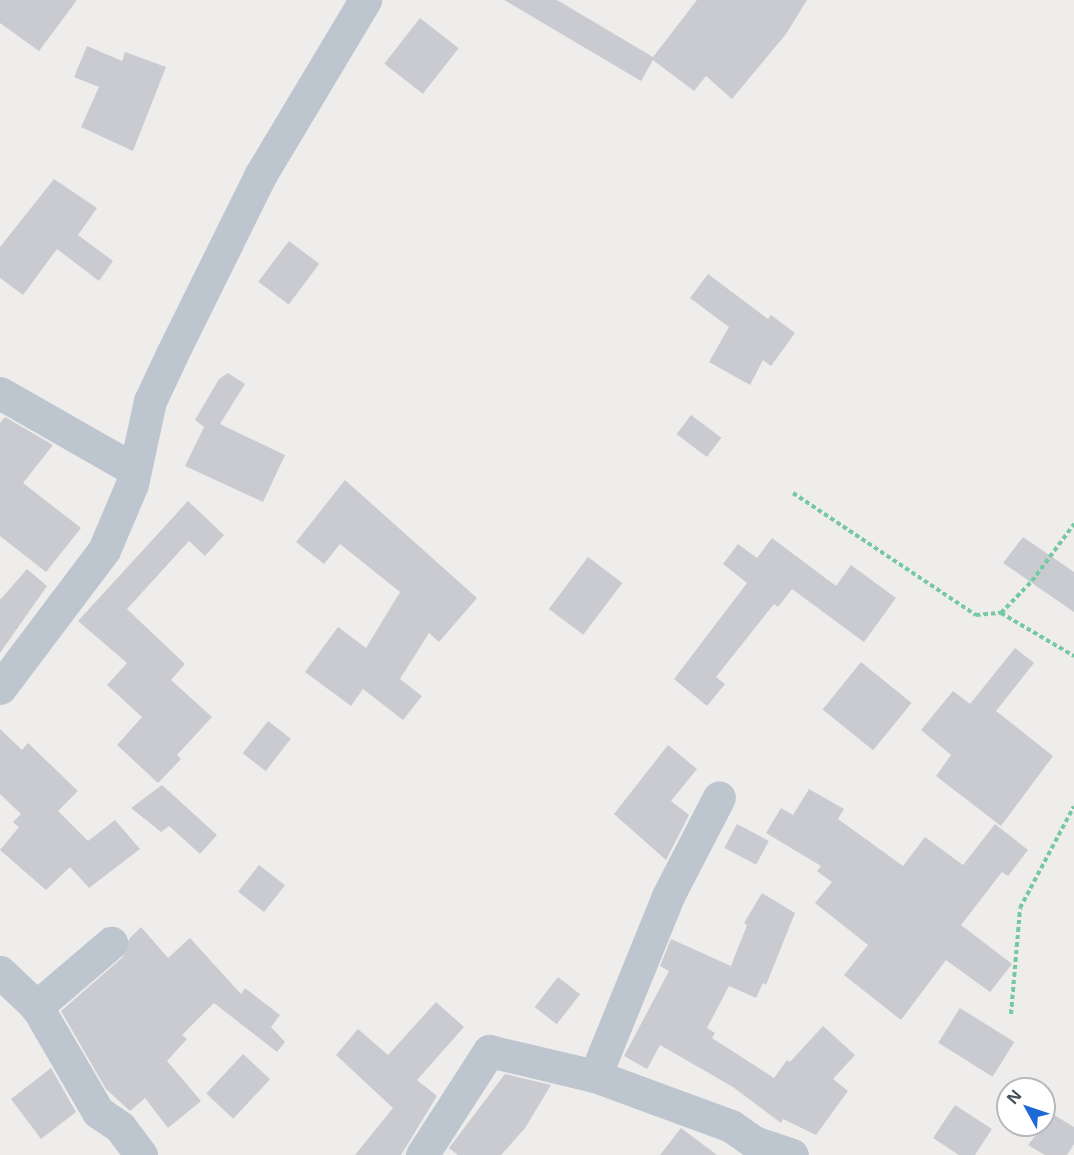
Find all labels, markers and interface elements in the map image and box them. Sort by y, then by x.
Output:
north arrow [996,1077,1056,1137]
text: N [1001,1085,1026,1109]

